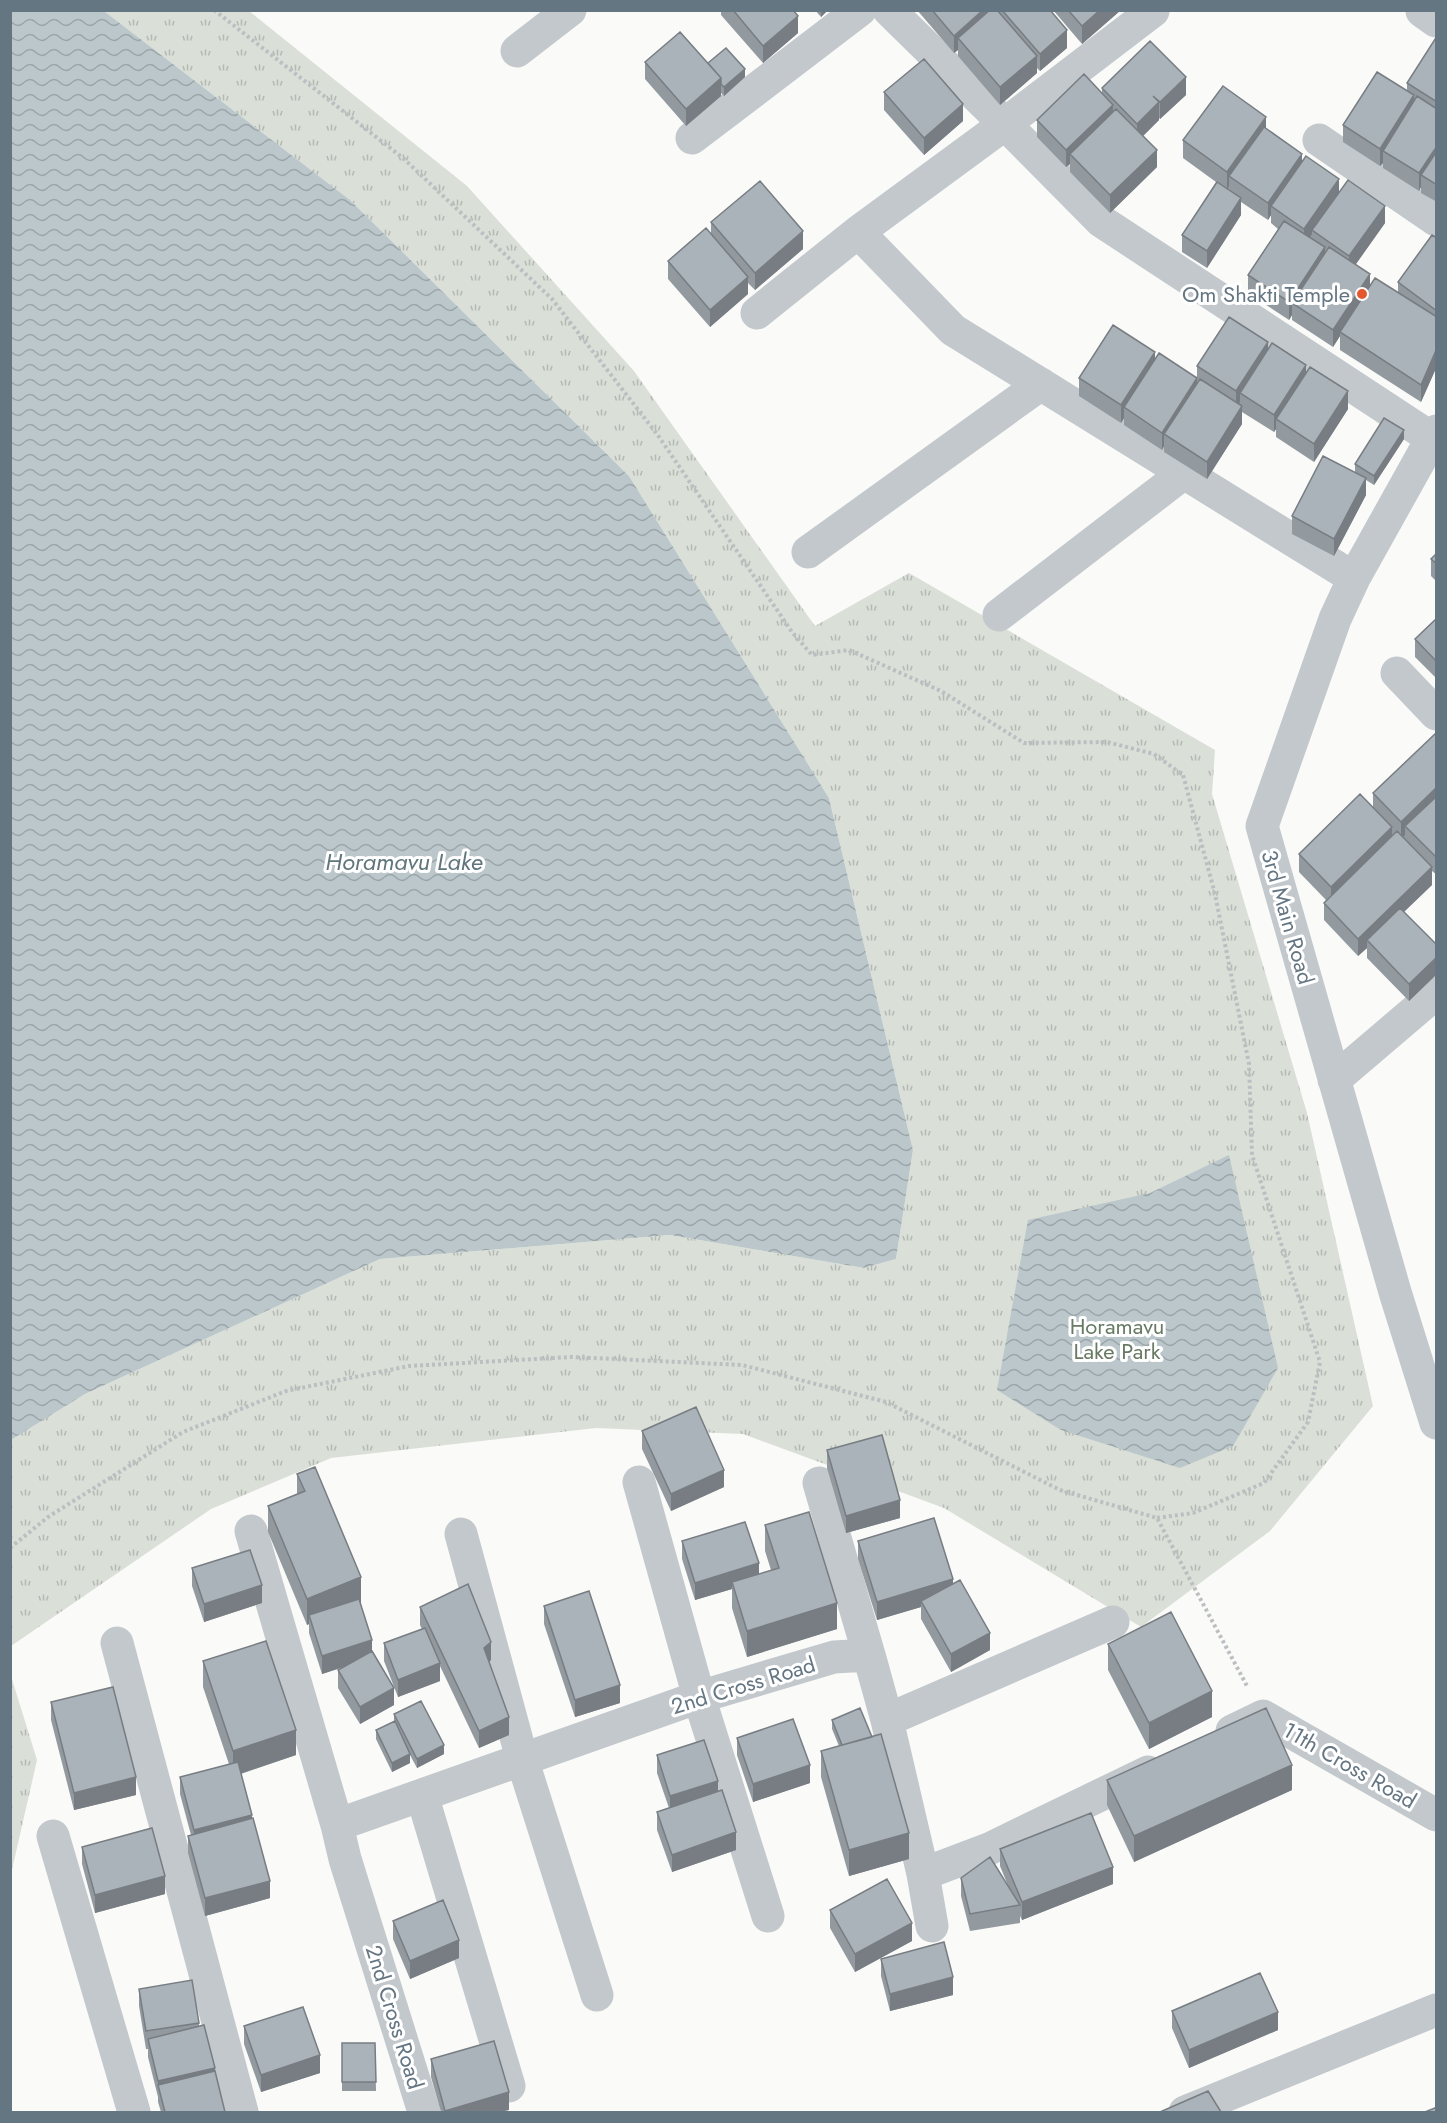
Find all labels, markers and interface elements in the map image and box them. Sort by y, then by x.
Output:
place label: Om Shakti Temple [1182,278,1350,310]
marker: Om Shakti Temple [1355,287,1369,301]
water label: Horamavu Lake [325,844,483,879]
street label: 3rd Main Road [1254,846,1322,988]
park label: Horamavu Lake Park [1070,1310,1164,1367]
street label: 2nd Cross Road [667,1648,819,1722]
street label: 11th Cross Road [1277,1714,1423,1816]
street label: 2nd Cross Road [358,1941,432,2093]

